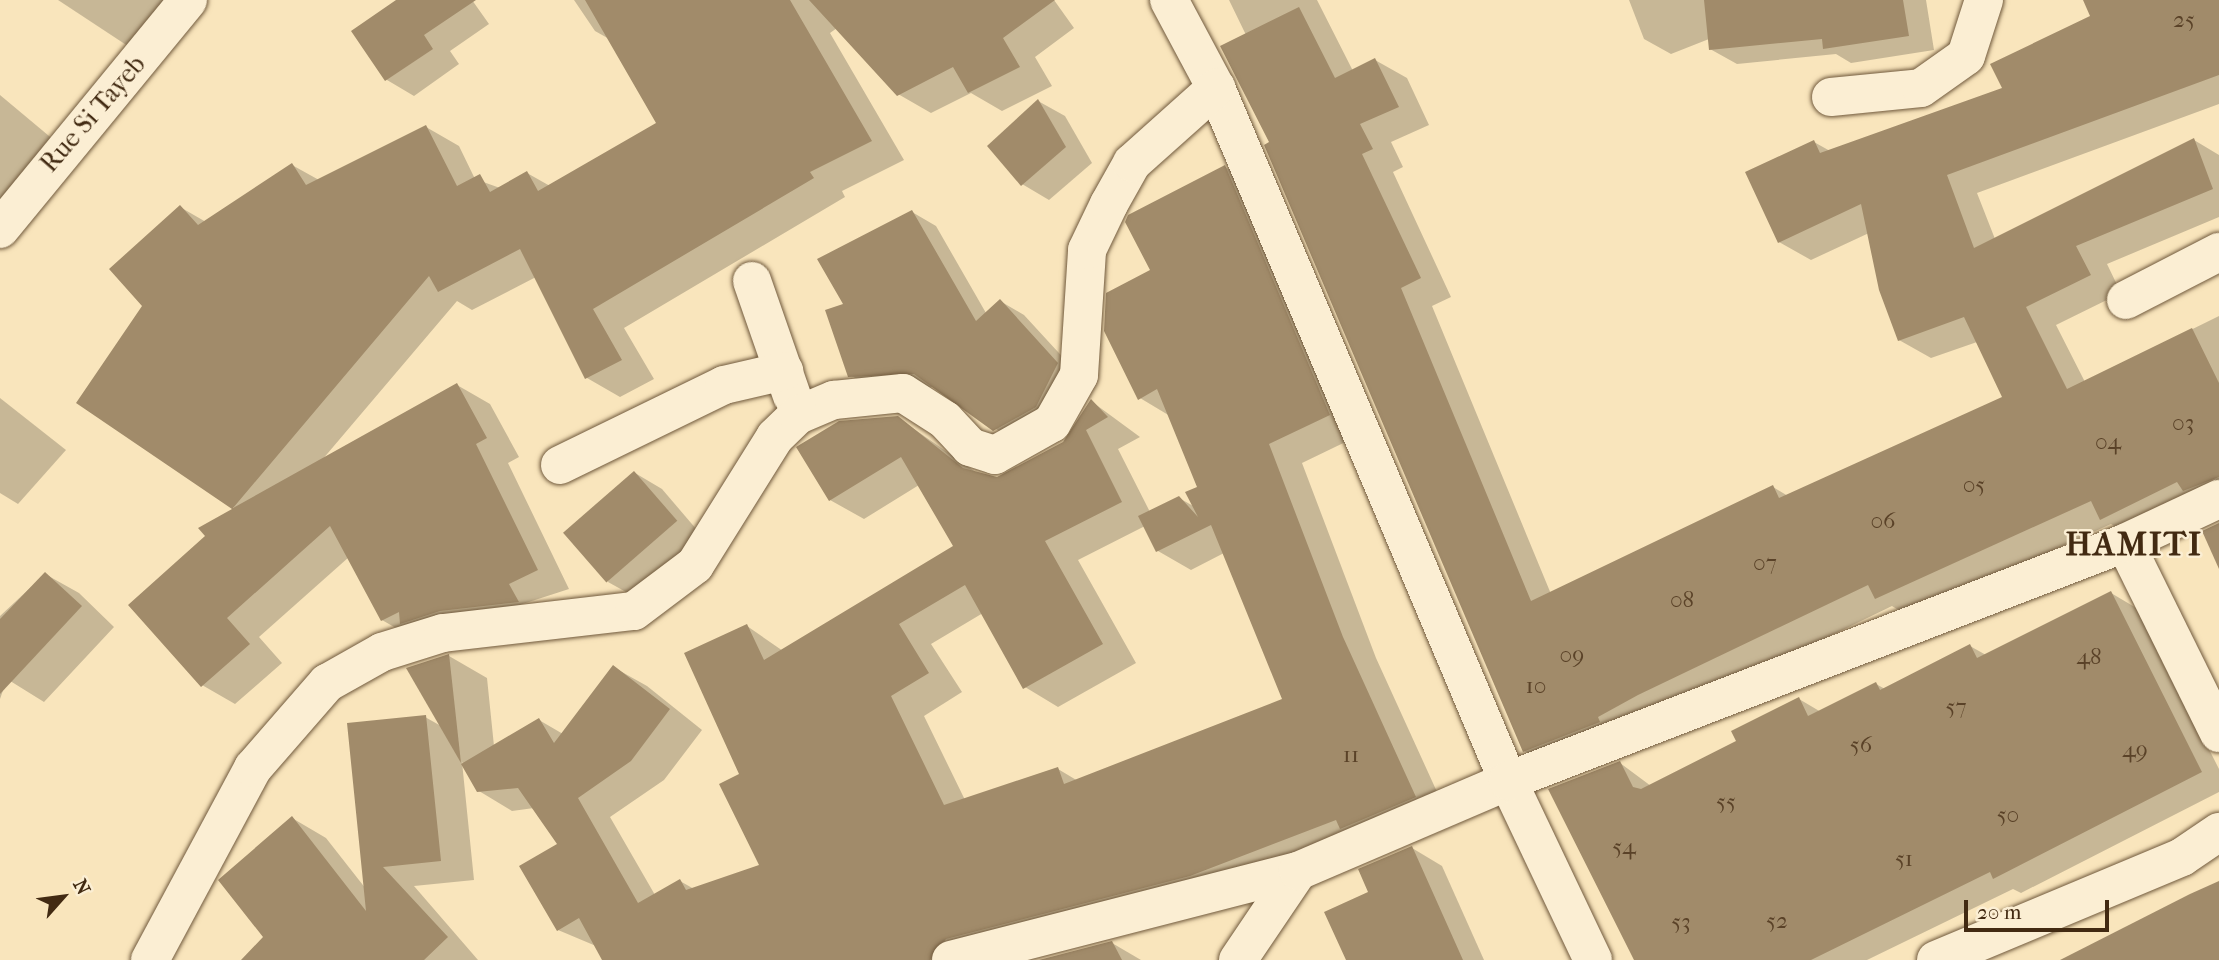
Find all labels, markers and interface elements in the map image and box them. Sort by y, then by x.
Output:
house number: 25 [2173,6,2195,34]
street label: Rue Si Tayeb [34,49,152,179]
house number: 03 [2172,409,2194,437]
house number: 04 [2095,428,2121,456]
house number: 05 [1963,471,1985,499]
house number: 06 [1870,507,1896,535]
district label: HAMITI [2066,525,2202,565]
house number: 07 [1753,549,1777,577]
house number: 08 [1670,586,1694,614]
house number: 09 [1560,641,1584,669]
house number: 48 [2076,643,2102,671]
house number: 10 [1526,672,1546,700]
house number: 57 [1945,693,1967,721]
house number: 56 [1850,731,1872,759]
house number: 49 [2122,736,2148,764]
house number: 11 [1343,741,1359,769]
house number: 55 [1716,788,1736,816]
house number: 50 [1997,801,2019,829]
house number: 54 [1612,833,1636,861]
house number: 51 [1895,845,1913,873]
north arrow [28,862,98,932]
text: N [68,876,95,899]
scale bar [1967,886,2112,930]
text: 20 m [1977,900,2021,924]
house number: 52 [1766,907,1788,935]
house number: 53 [1671,908,1691,936]

